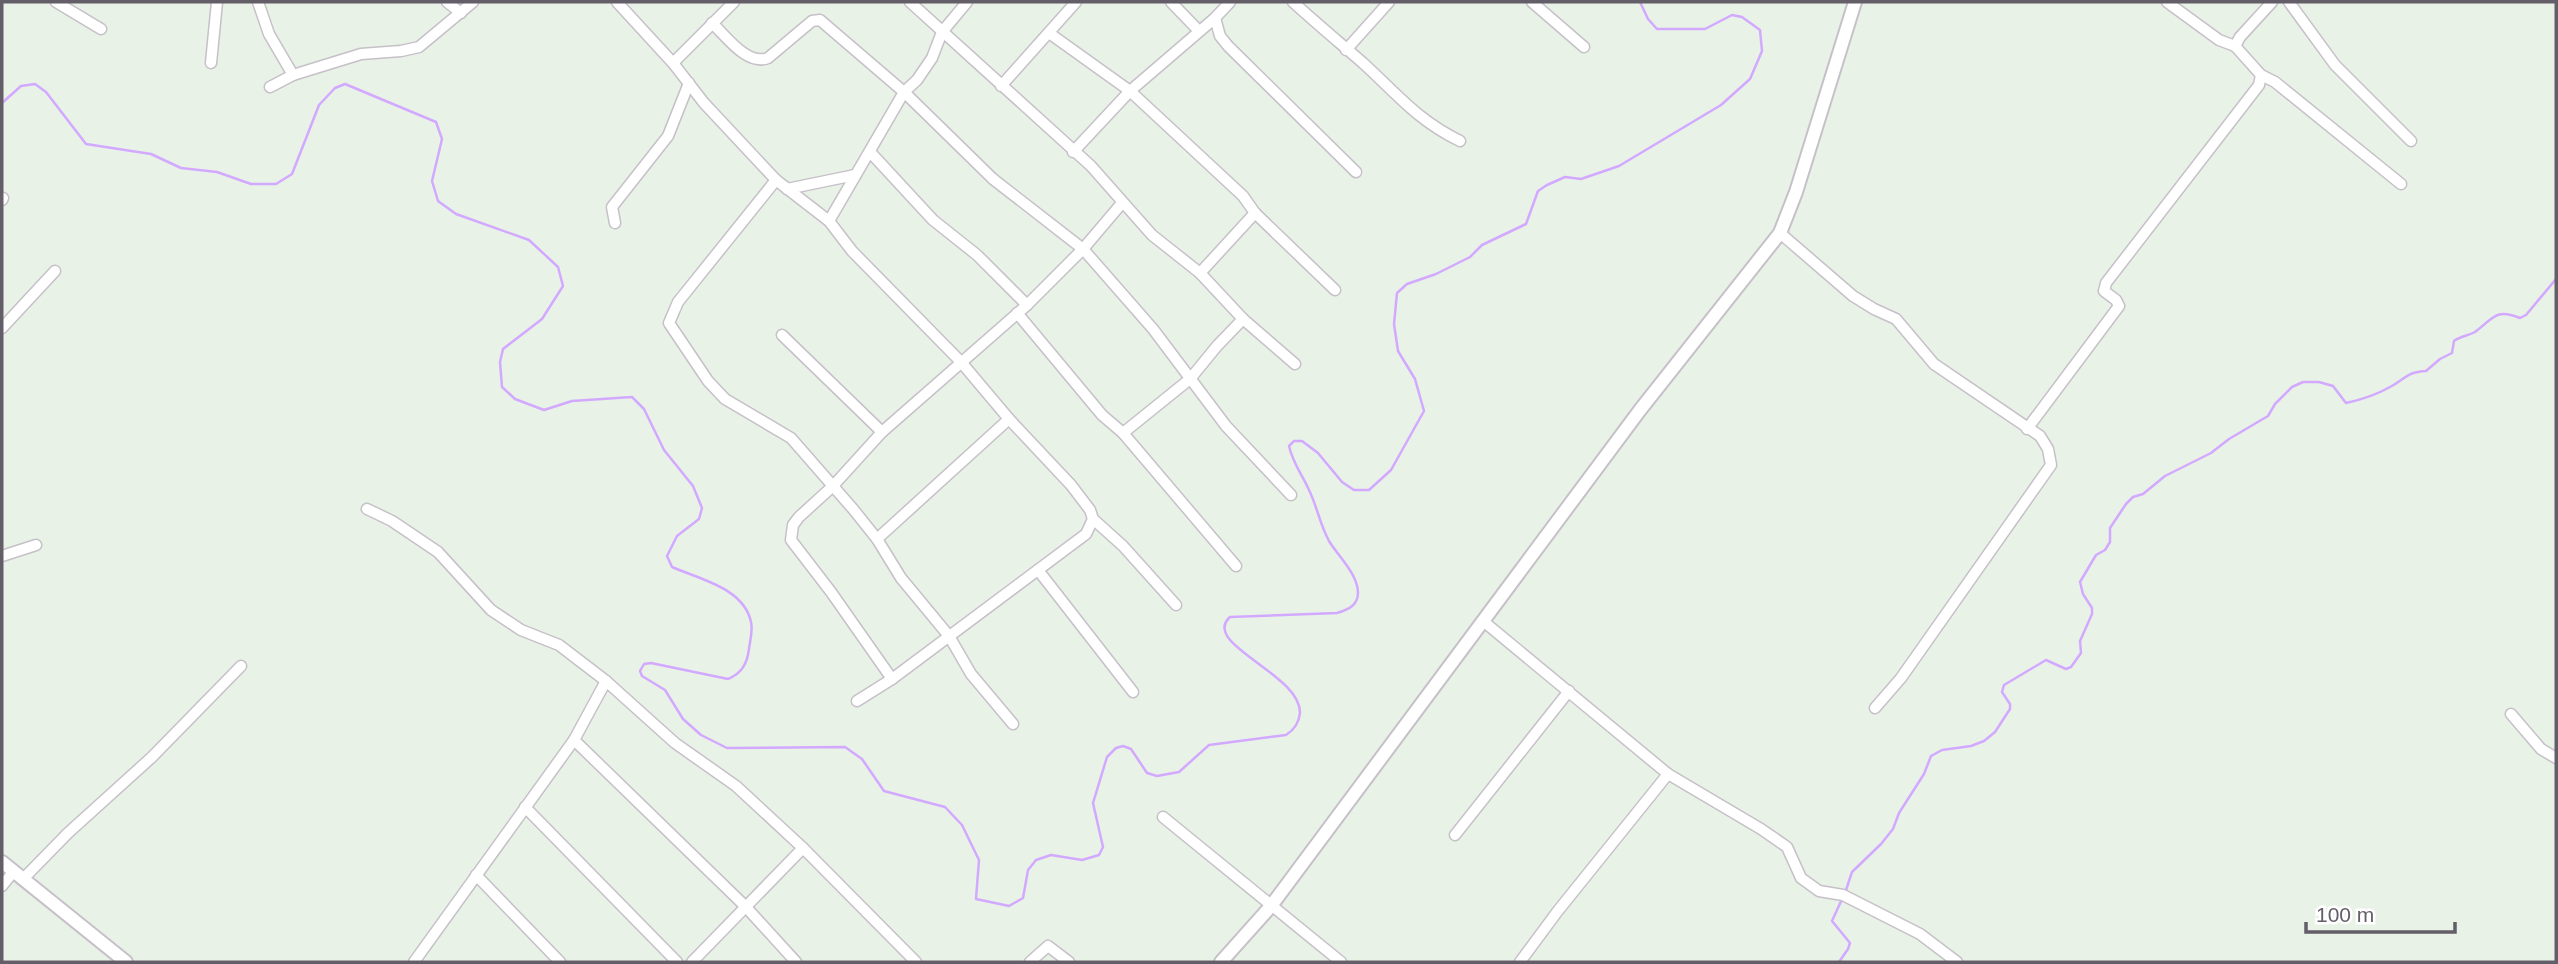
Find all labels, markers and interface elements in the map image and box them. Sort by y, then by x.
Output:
scale bar [2306,890,2455,934]
text: 100 m [2316,903,2374,926]

